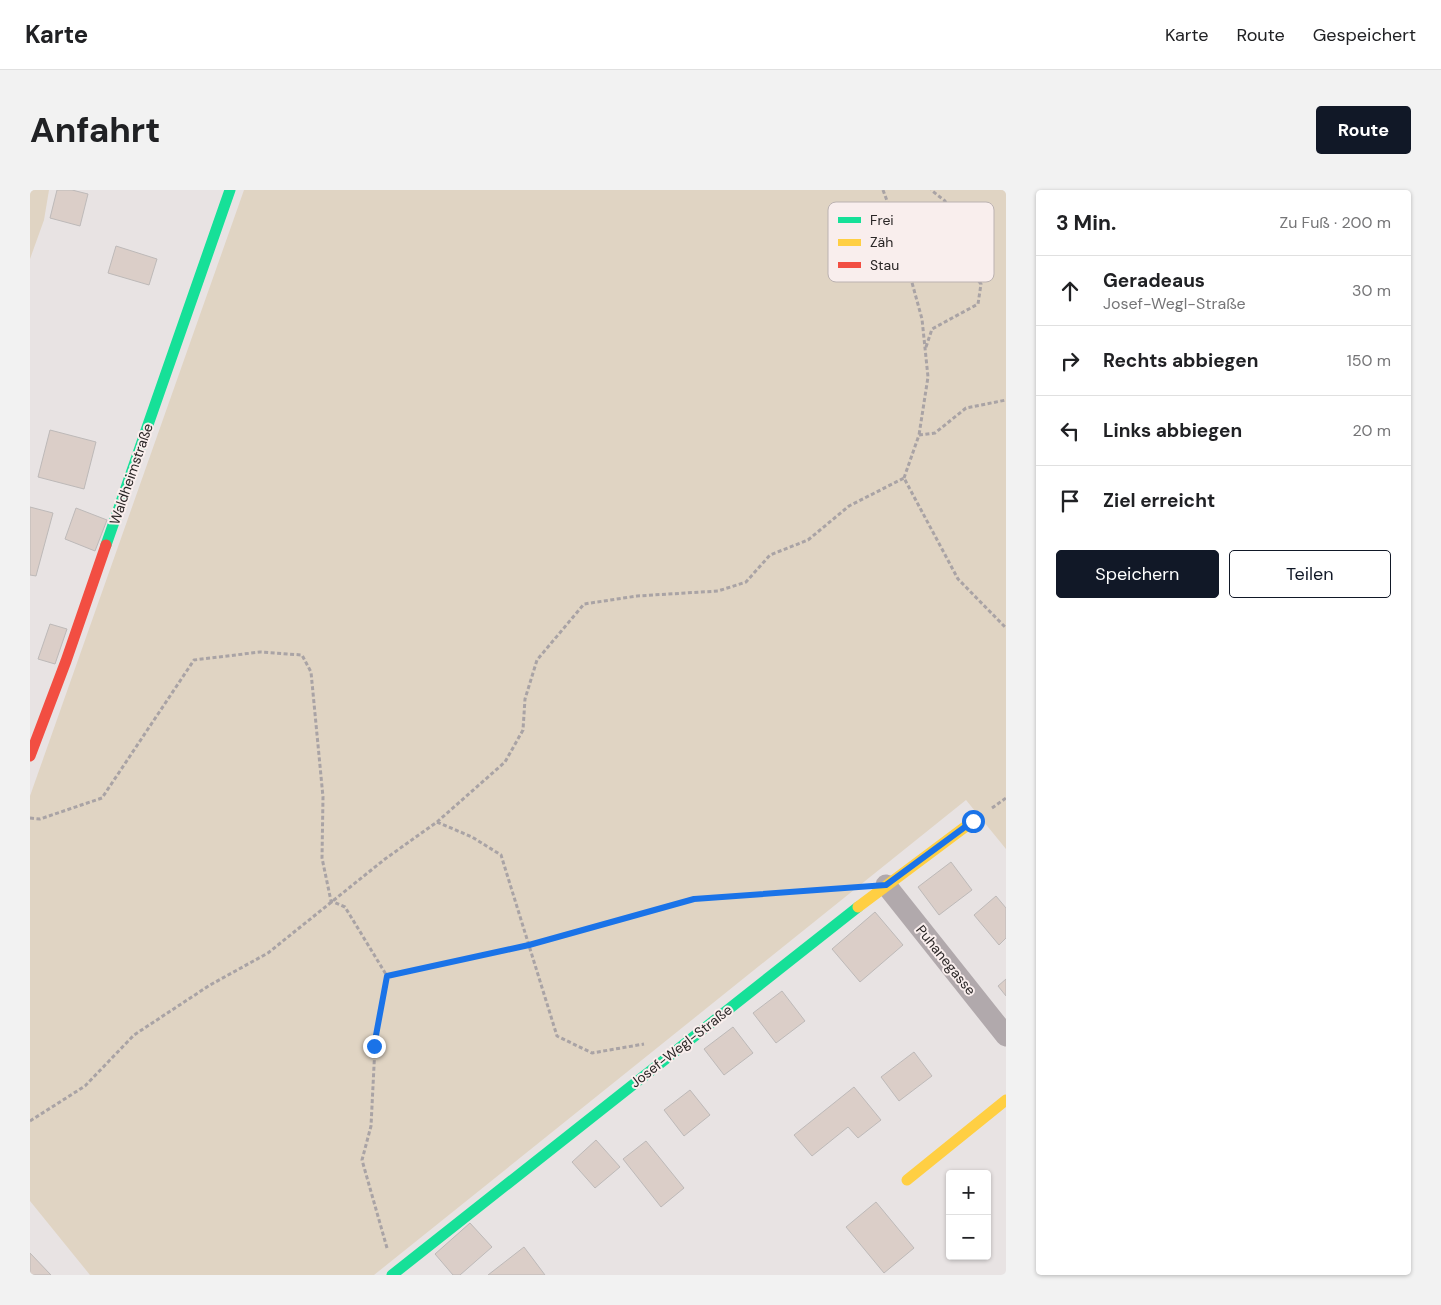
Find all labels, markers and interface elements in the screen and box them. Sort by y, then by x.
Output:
text: Karte [25,19,88,50]
text: Karte [1165,23,1209,47]
text: Route [1237,23,1285,47]
text: Gespeichert [1313,23,1416,47]
button: Route [1316,106,1411,154]
text: Anfahrt [30,107,160,153]
legend [828,202,994,282]
text: 3 Min. [1056,209,1116,237]
text: Frei [870,211,894,229]
text: Zu Fuß · 200 m [1280,212,1391,233]
text: Zäh [870,233,893,251]
text: Stau [870,256,899,274]
text: Geradeaus [1103,268,1205,293]
icon: ahead [1056,277,1084,305]
text: 30 m [1352,280,1391,301]
text: Josef-Wegl-Straße [1103,293,1246,314]
icon: right [1056,347,1084,375]
text: Rechts abbiegen [1103,348,1258,373]
text: 150 m [1347,350,1391,371]
icon: left [1056,417,1084,445]
text: Links abbiegen [1103,418,1242,443]
text: 20 m [1352,420,1391,441]
street label: Waldheimstraße [105,421,157,527]
icon: arrive [1056,487,1084,515]
text: Ziel erreicht [1103,488,1215,513]
button: Speichern [1056,550,1219,598]
button: Teilen [1229,550,1391,598]
route start [962,810,985,833]
street label: Puhanegasse [912,921,980,999]
street label: Josef-Wegl-Straße [626,1000,736,1091]
route end [363,1035,386,1058]
map controls [946,1170,991,1260]
button: + [946,1170,991,1215]
button: − [946,1215,991,1260]

